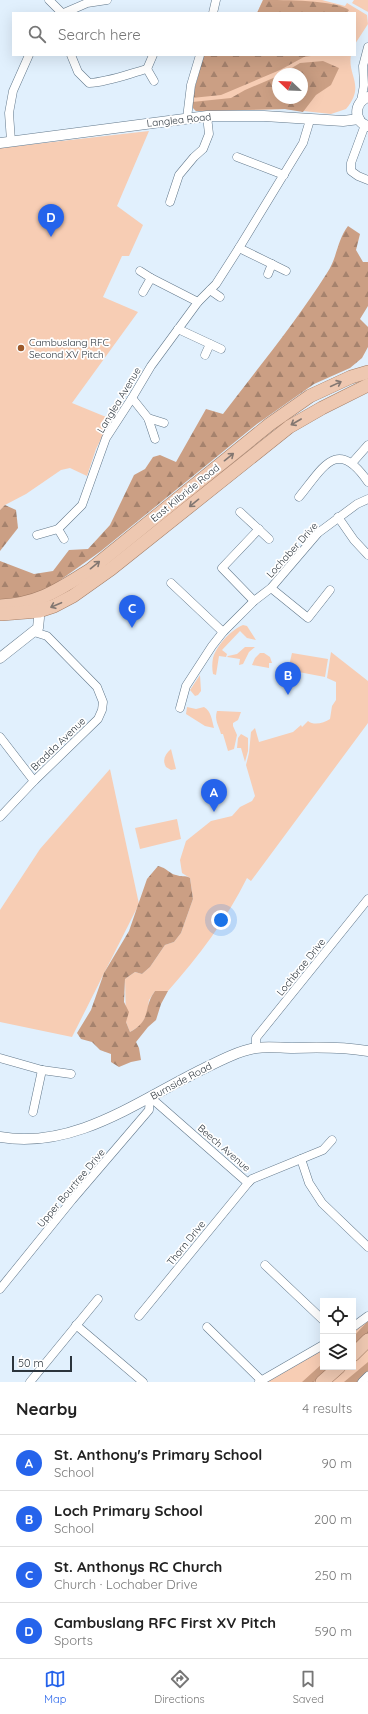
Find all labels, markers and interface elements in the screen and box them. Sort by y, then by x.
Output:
search box [12,12,356,56]
icon: search [26,23,48,45]
text: Search here [58,25,141,44]
north arrow [272,68,308,104]
street label: Langlea Road [146,110,212,130]
pin: D [38,204,64,237]
place label: Cambuslang RFC Second XV Pitch [29,336,110,361]
marker: Cambuslang RFC Second XV Pitch [16,343,26,353]
street label: Langlea Avenue [94,365,144,435]
one-way arrow [330,380,342,387]
one-way arrow [290,419,302,427]
one-way arrow [223,452,234,461]
street label: East Kilbride Road [148,461,222,525]
one-way arrow [188,498,199,507]
street label: Lochaber Drive [264,519,321,581]
one-way arrow [90,561,101,570]
pin: C [119,595,145,628]
one-way arrow [51,601,63,609]
pin: B [275,662,301,695]
street label: Bradda Avenue [28,714,88,773]
pin: A [201,779,227,812]
your location [211,910,231,930]
street label: Lochbrae Drive [274,935,328,998]
street label: Burnside Road [148,1059,214,1103]
street label: Beech Avenue [195,1122,253,1175]
street label: Upper Bourtree Drive [34,1146,108,1230]
street label: Thorn Drive [164,1218,208,1268]
map controls [320,1298,356,1370]
button: locate [320,1298,356,1334]
button: layers [320,1334,356,1370]
scale bar [12,1354,72,1373]
text: 50 m [18,1356,44,1370]
text: Nearby [16,1398,77,1419]
text: 4 results [302,1400,352,1416]
text: St. Anthony's Primary School [54,1445,262,1464]
text: A [25,1455,33,1471]
text: 90 m [322,1455,352,1471]
text: School [54,1464,94,1480]
text: Loch Primary School [54,1501,203,1520]
text: B [25,1511,33,1527]
text: 200 m [314,1511,352,1527]
text: School [54,1520,94,1536]
text: St. Anthonys RC Church [54,1557,222,1576]
text: C [25,1567,33,1583]
text: 250 m [315,1567,352,1583]
text: Church · Lochaber Drive [54,1576,198,1592]
text: Cambuslang RFC First XV Pitch [54,1613,276,1632]
text: D [24,1623,34,1639]
text: 590 m [315,1623,352,1639]
text: Sports [54,1632,93,1648]
tab: Map [44,1668,66,1706]
tab: Directions [154,1668,205,1706]
tab: Saved [293,1668,324,1706]

